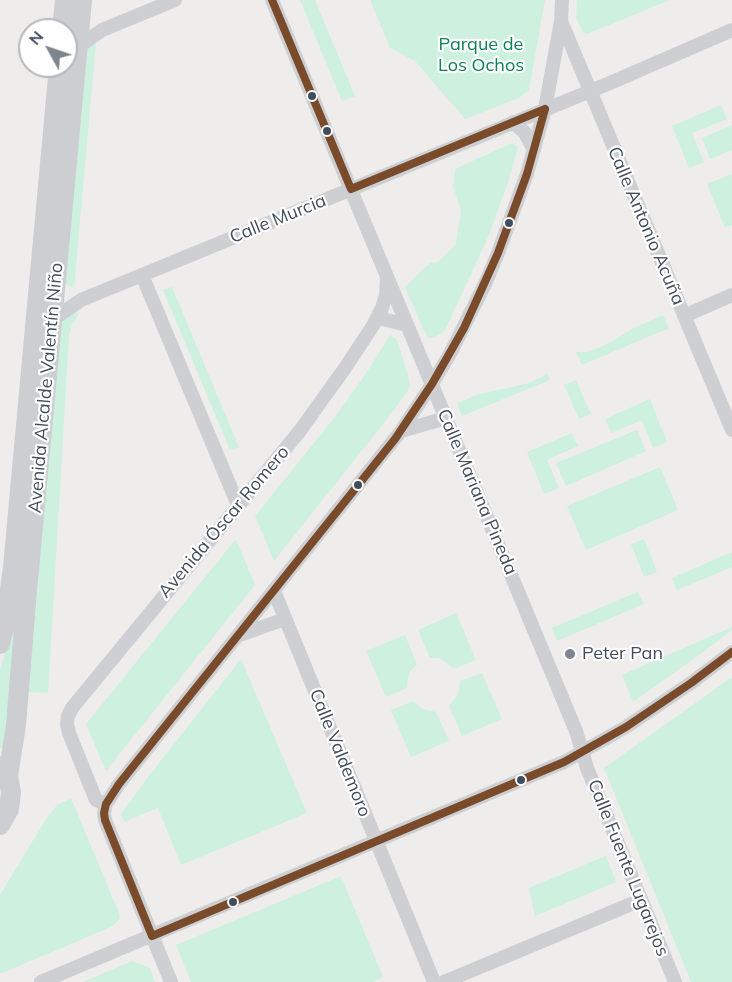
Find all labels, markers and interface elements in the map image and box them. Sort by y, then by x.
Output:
north arrow [18,18,78,78]
text: N [24,27,47,49]
park label: Parque de Los Ochos [438,34,524,76]
unlabelled marker [306,90,318,102]
unlabelled marker [321,125,333,137]
street label: Calle Antonio Acuña [603,144,689,308]
street label: Calle Murcia [227,190,329,248]
unlabelled marker [503,217,515,229]
street label: Avenida Alcalde Valentín Niño [24,262,68,514]
street label: Calle Mariana Pineda [432,406,522,578]
street label: Avenida Óscar Romero [154,442,294,602]
unlabelled marker [352,479,364,491]
place label: Peter Pan [582,643,663,665]
marker: Peter Pan [563,647,577,661]
street label: Calle Valdemoro [305,686,375,820]
unlabelled marker [515,774,527,786]
street label: Calle Fuente Lugarejos [583,777,673,959]
unlabelled marker [227,896,239,908]

